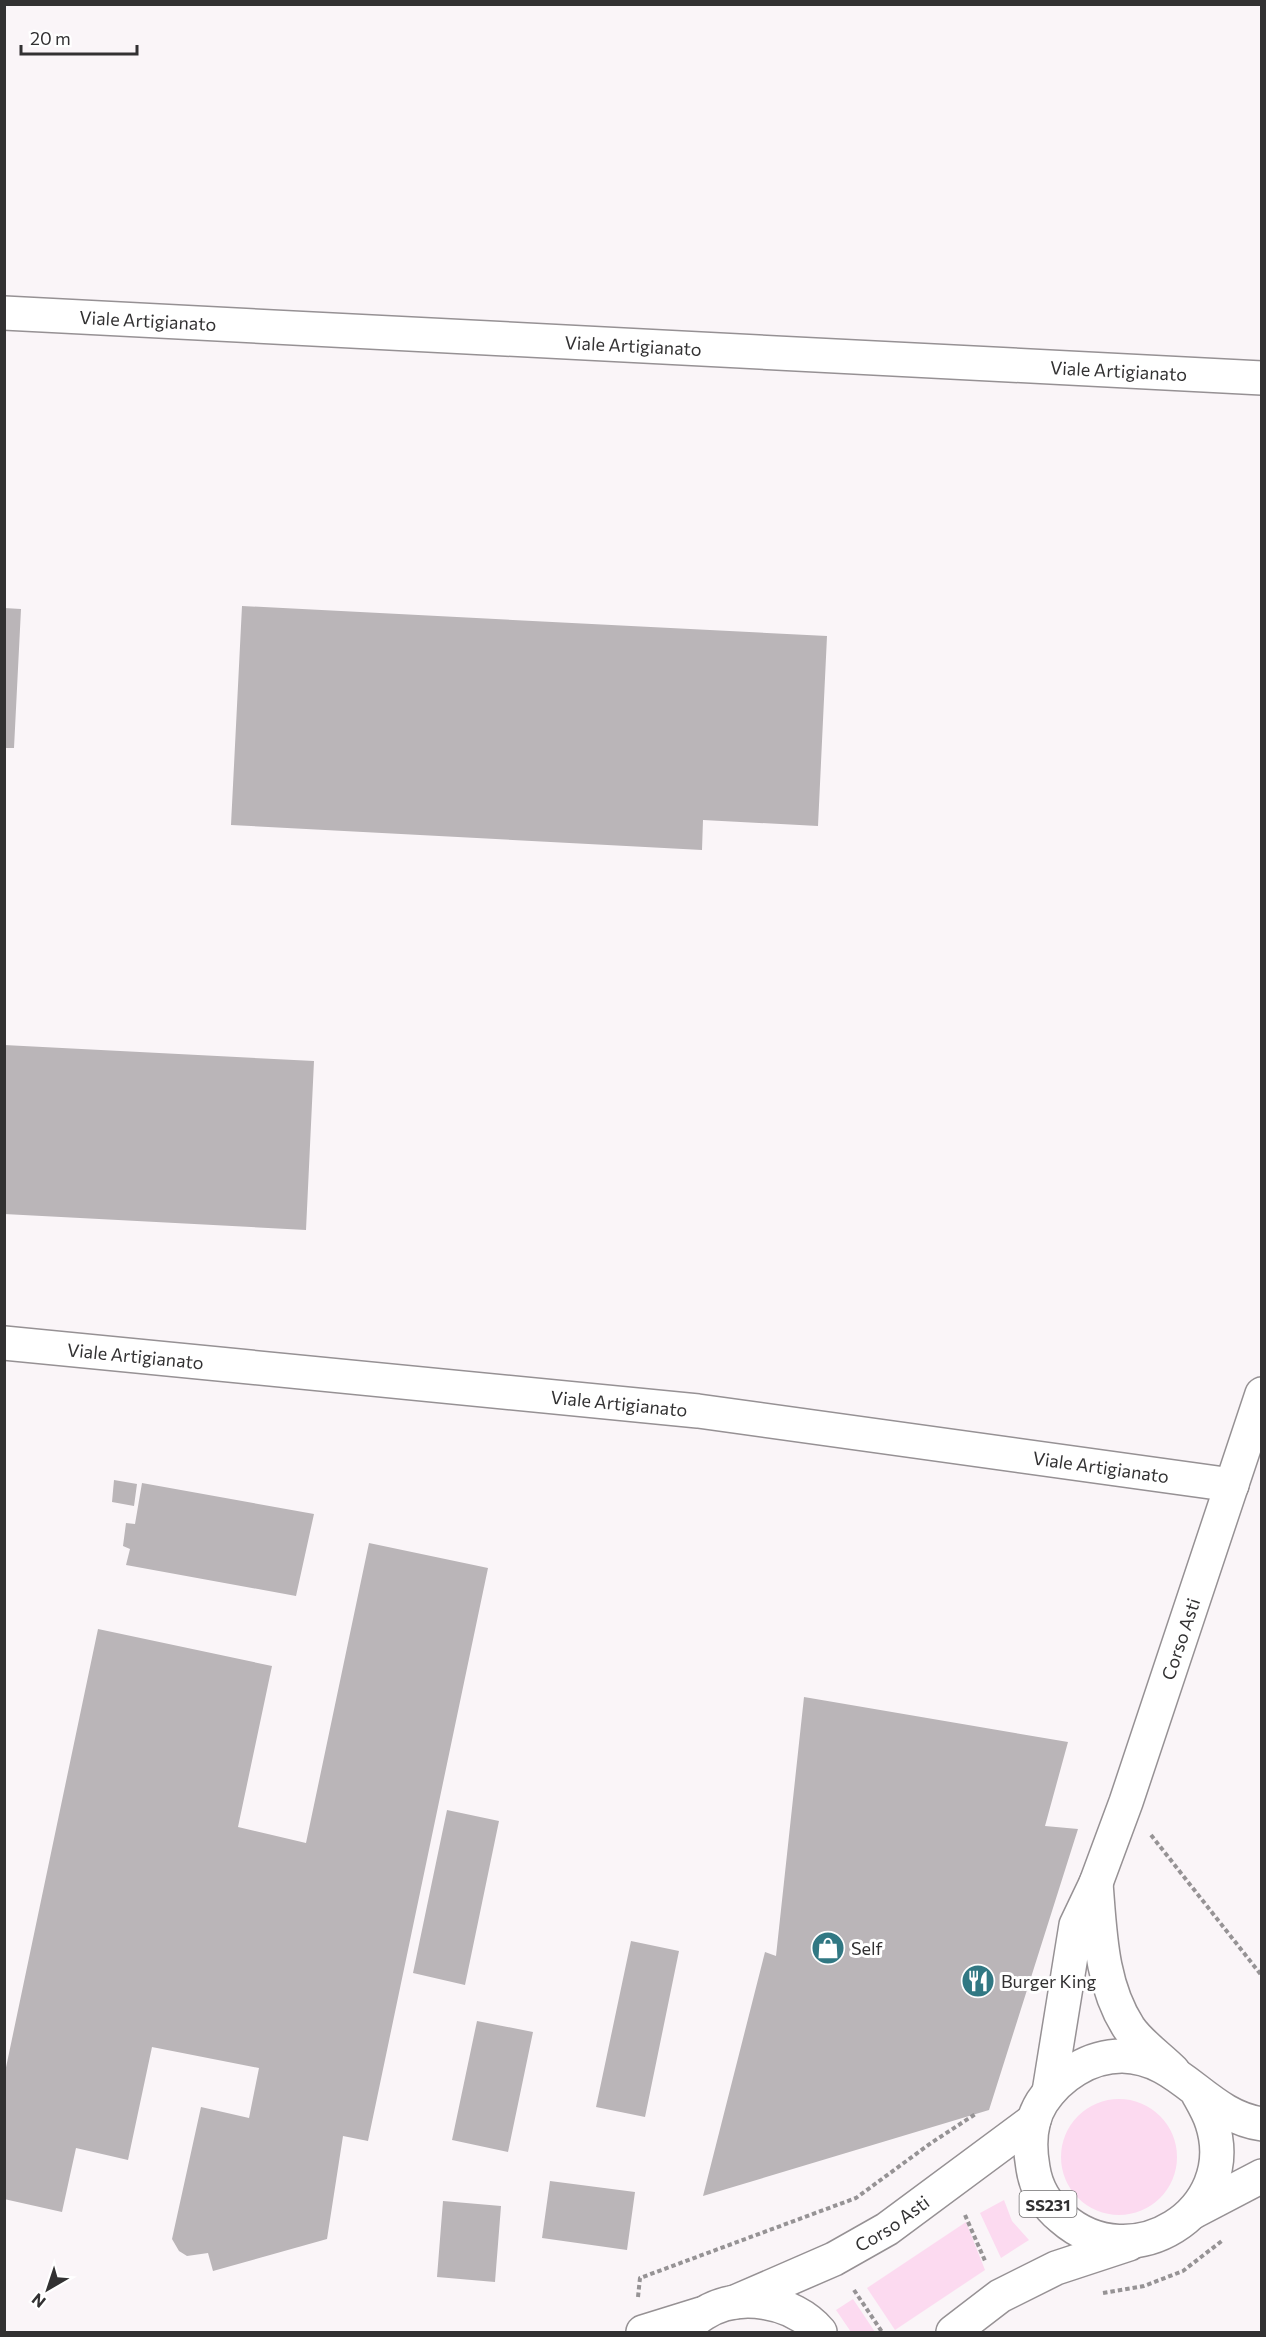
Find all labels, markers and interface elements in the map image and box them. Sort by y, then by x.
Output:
scale bar [21,18,136,56]
text: 20 m [30,27,71,49]
street label: Viale Artigianato [79,306,217,335]
street label: Viale Artigianato [564,331,702,360]
street label: Viale Artigianato [1049,356,1188,385]
street label: Viale Artigianato [66,1338,205,1374]
street label: Viale Artigianato [550,1386,688,1421]
street label: Viale Artigianato [1031,1447,1170,1487]
street label: Corso Asti [1156,1595,1204,1683]
shop icon: Self [810,1930,846,1966]
place label: Self [851,1937,884,1959]
restaurant icon: Burger King [960,1963,996,1999]
place label: Burger King [1001,1970,1097,1992]
street label: Corso Asti [851,2191,933,2256]
road number: SS231 [1020,2191,1076,2217]
north arrow [18,2259,78,2319]
text: N [28,2290,49,2312]

